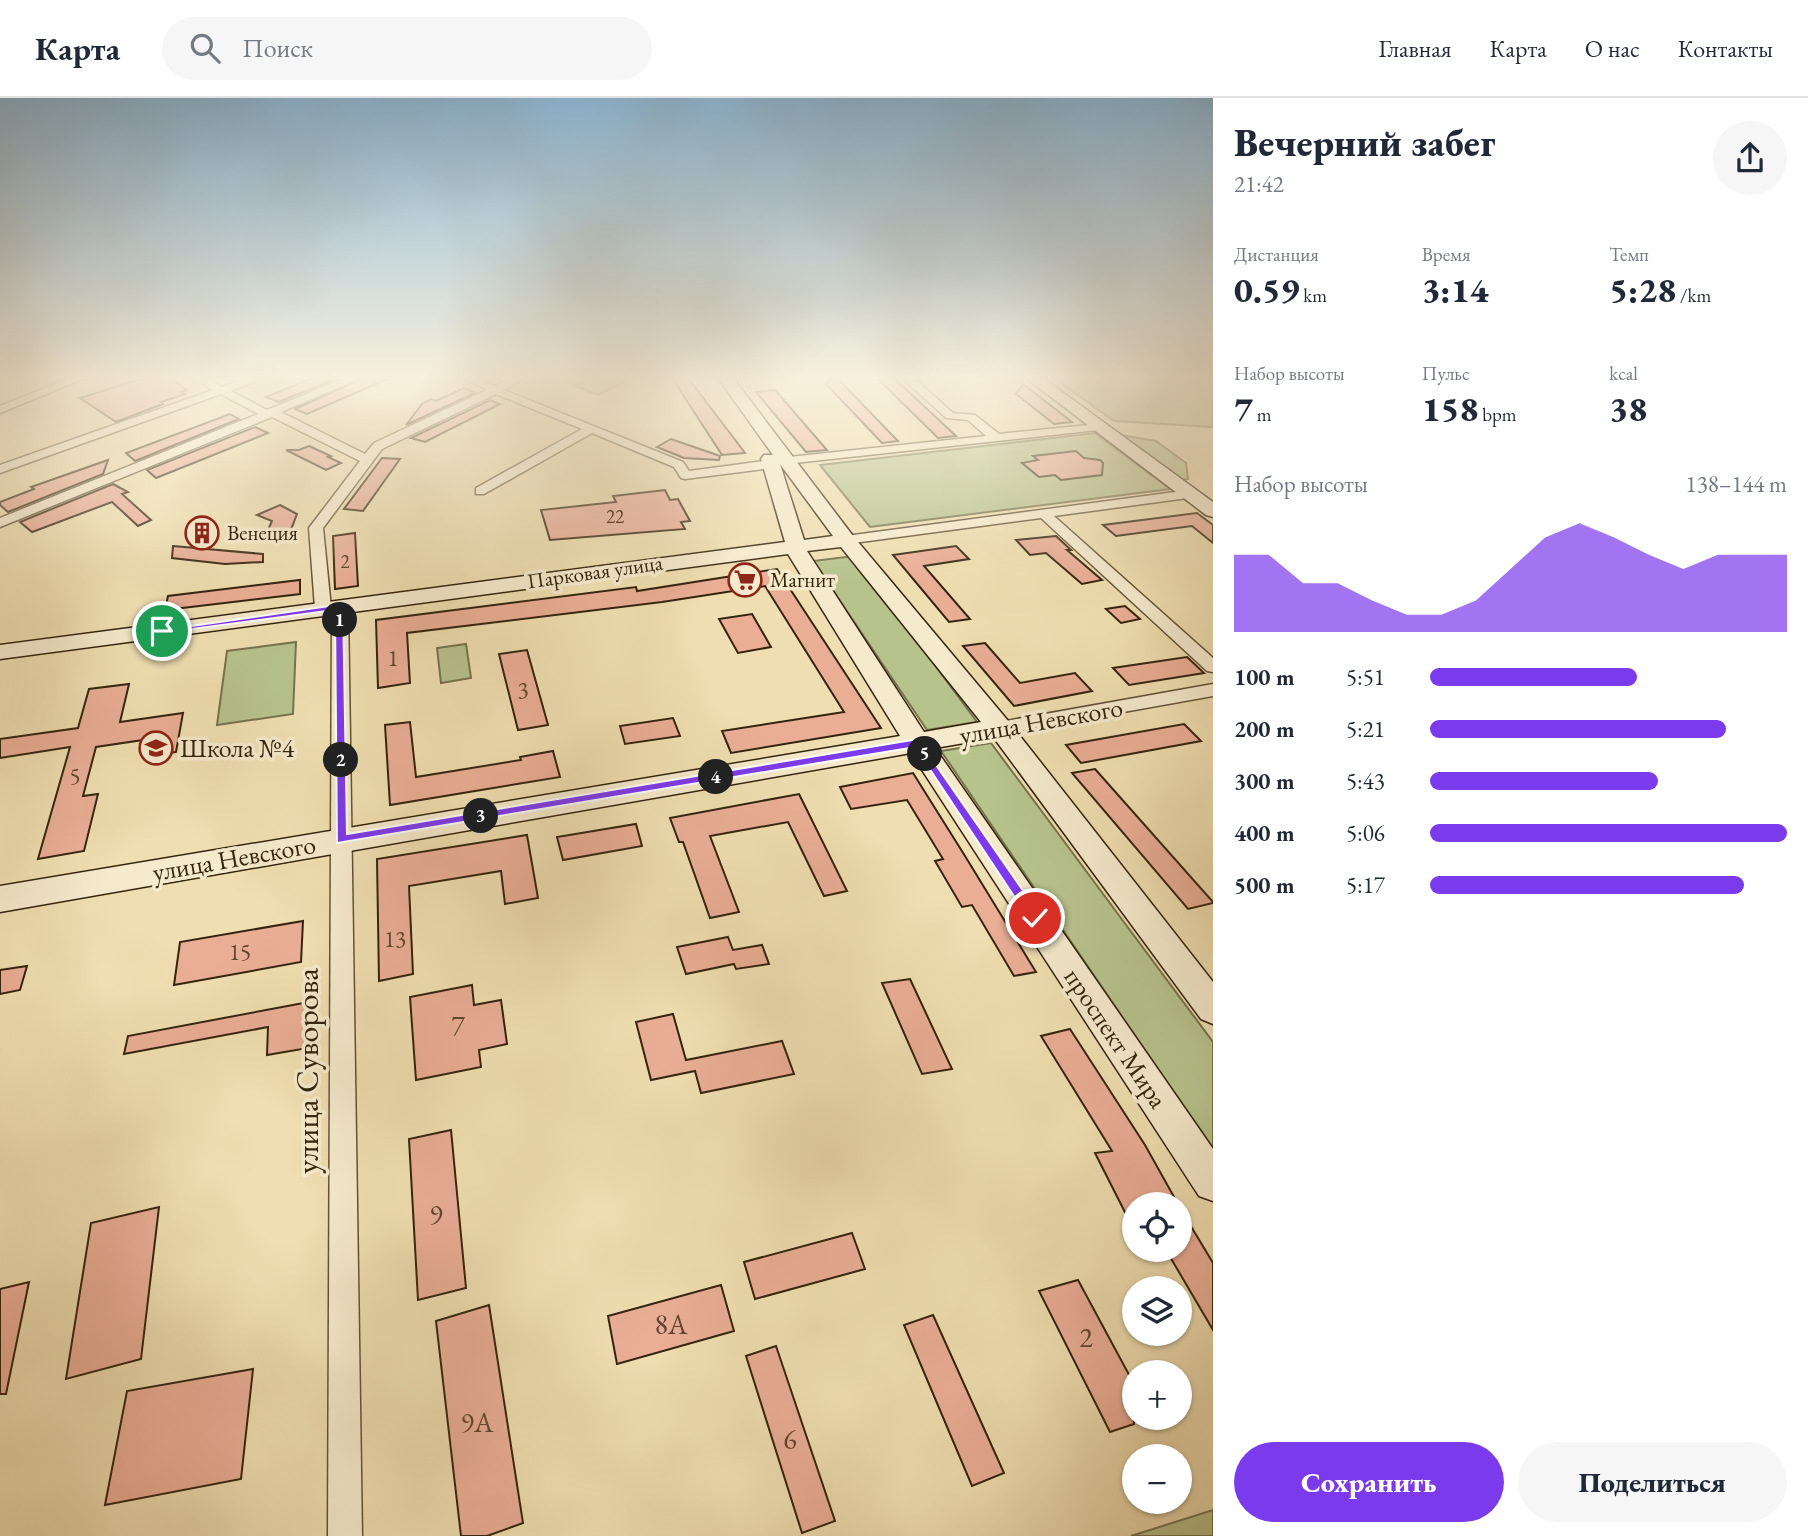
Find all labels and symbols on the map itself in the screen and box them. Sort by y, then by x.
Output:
house number: 22 [606,504,624,529]
building icon: Венеция [183,514,221,552]
place label: Венеция [227,519,298,546]
house number: 2 [340,549,350,574]
street label: Парковая улица [525,549,665,594]
supermarket icon: Магнит [726,561,764,599]
place label: Магнит [770,566,835,593]
pin [132,601,192,661]
pin: 1 [322,602,358,638]
house number: 1 [387,643,399,673]
house number: 3 [517,675,529,705]
street label: улица Невского [957,690,1125,752]
school or university icon: Школа №4 [137,729,175,767]
place label: Школа №4 [180,731,295,765]
pin: 5 [908,736,942,772]
pin: 2 [324,742,358,778]
pin: 4 [698,760,734,794]
house number: 5 [69,761,81,791]
pin: 3 [463,798,498,834]
street label: улица Невского [150,827,318,889]
pin [1005,888,1065,948]
house number: 13 [384,924,406,954]
house number: 15 [229,937,251,967]
street label: проспект Мира [1057,961,1176,1115]
street label: улица Суворова [286,968,328,1174]
house number: 7 [451,1007,465,1043]
house number: 9 [429,1196,443,1232]
house number: 8А [655,1306,688,1342]
house number: 2 [1079,1319,1093,1355]
house number: 9А [461,1404,494,1440]
house number: 6 [783,1421,797,1457]

